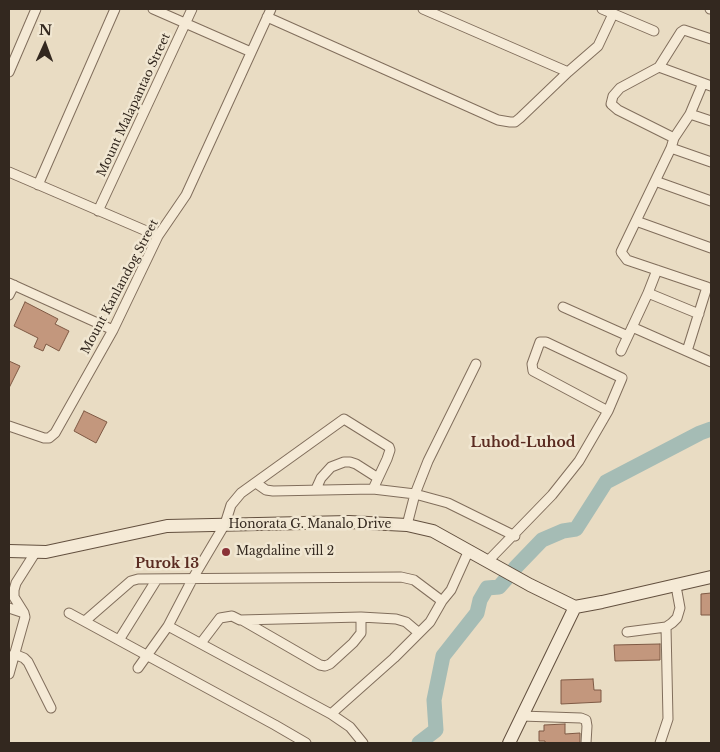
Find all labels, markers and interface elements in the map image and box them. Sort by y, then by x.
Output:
north arrow [20,20,70,70]
text: N [39,21,52,39]
street label: Mount Malapantao Street [94,31,174,179]
street label: Mount Kanlandog Street [78,217,162,357]
district label: Luhod-Luhod [471,435,575,451]
street label: Honorata G. Manalo Drive [229,518,391,532]
place label: Magdaline vill 2 [236,545,334,559]
marker: Magdaline vill 2 [220,546,232,558]
district label: Purok 13 [135,556,199,572]

